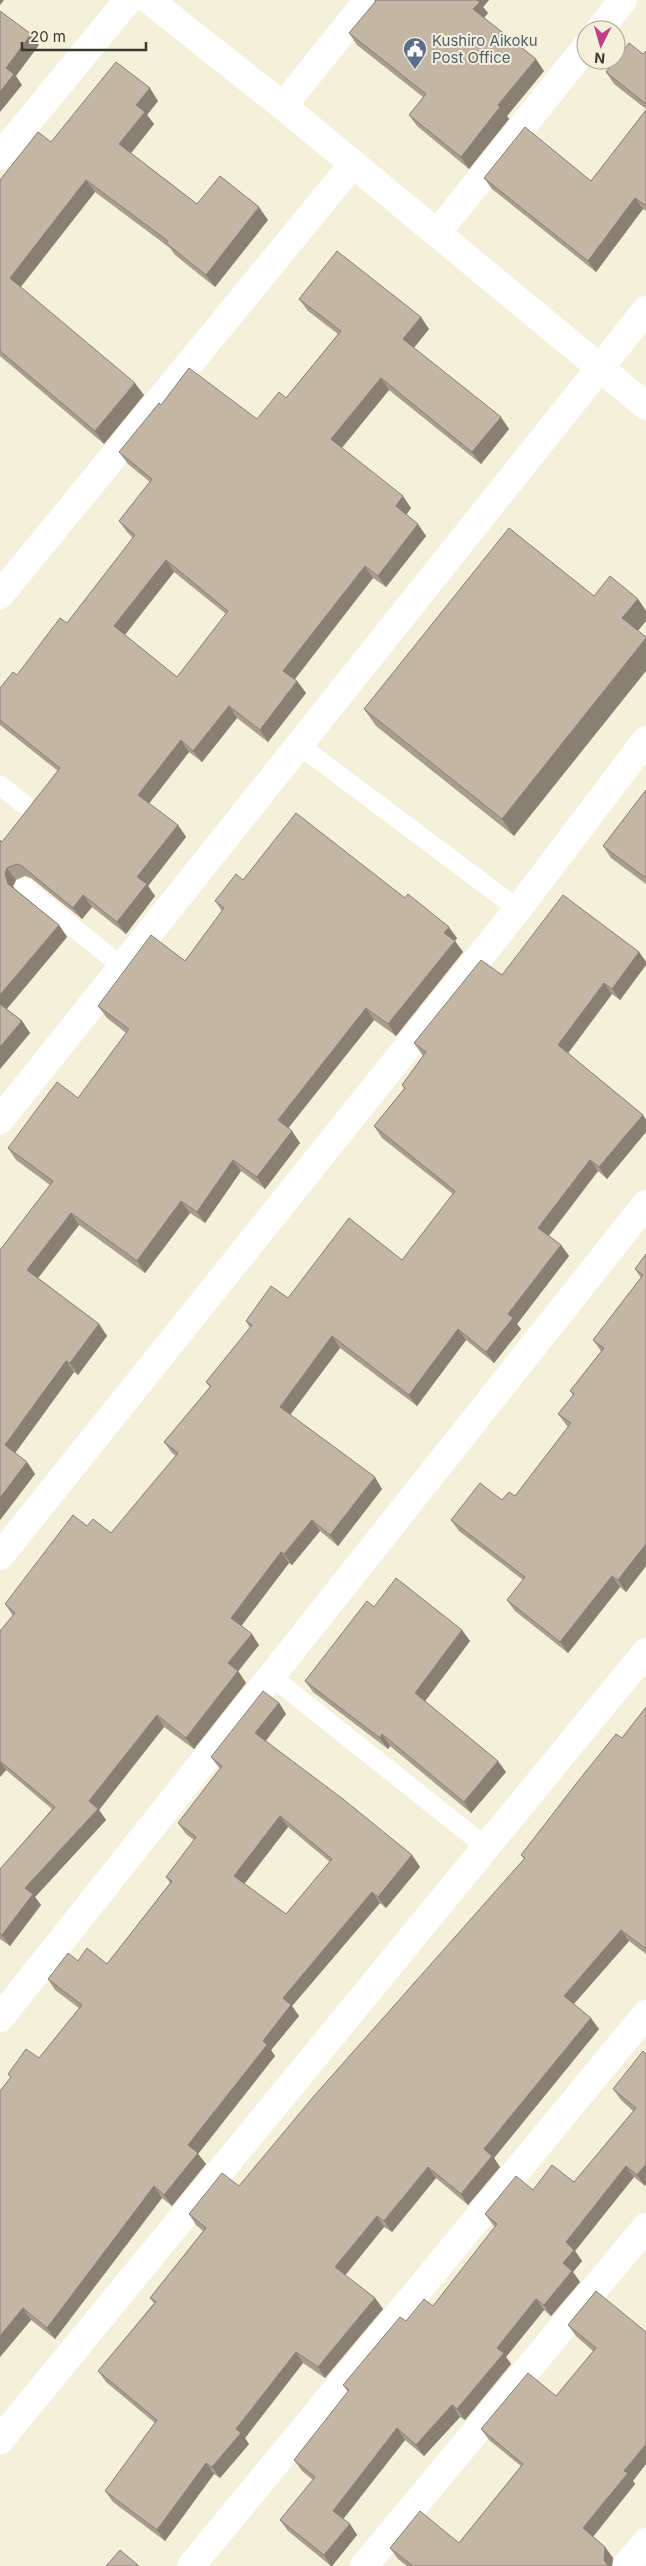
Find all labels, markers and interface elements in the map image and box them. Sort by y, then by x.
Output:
scale bar [22,20,146,52]
north arrow [576,20,626,70]
text: 20 m [30,27,66,46]
place label: Kushiro Aikoku Post Office [432,31,538,67]
public building icon: Kushiro Aikoku Post Office [402,36,428,70]
text: N [594,50,606,67]

